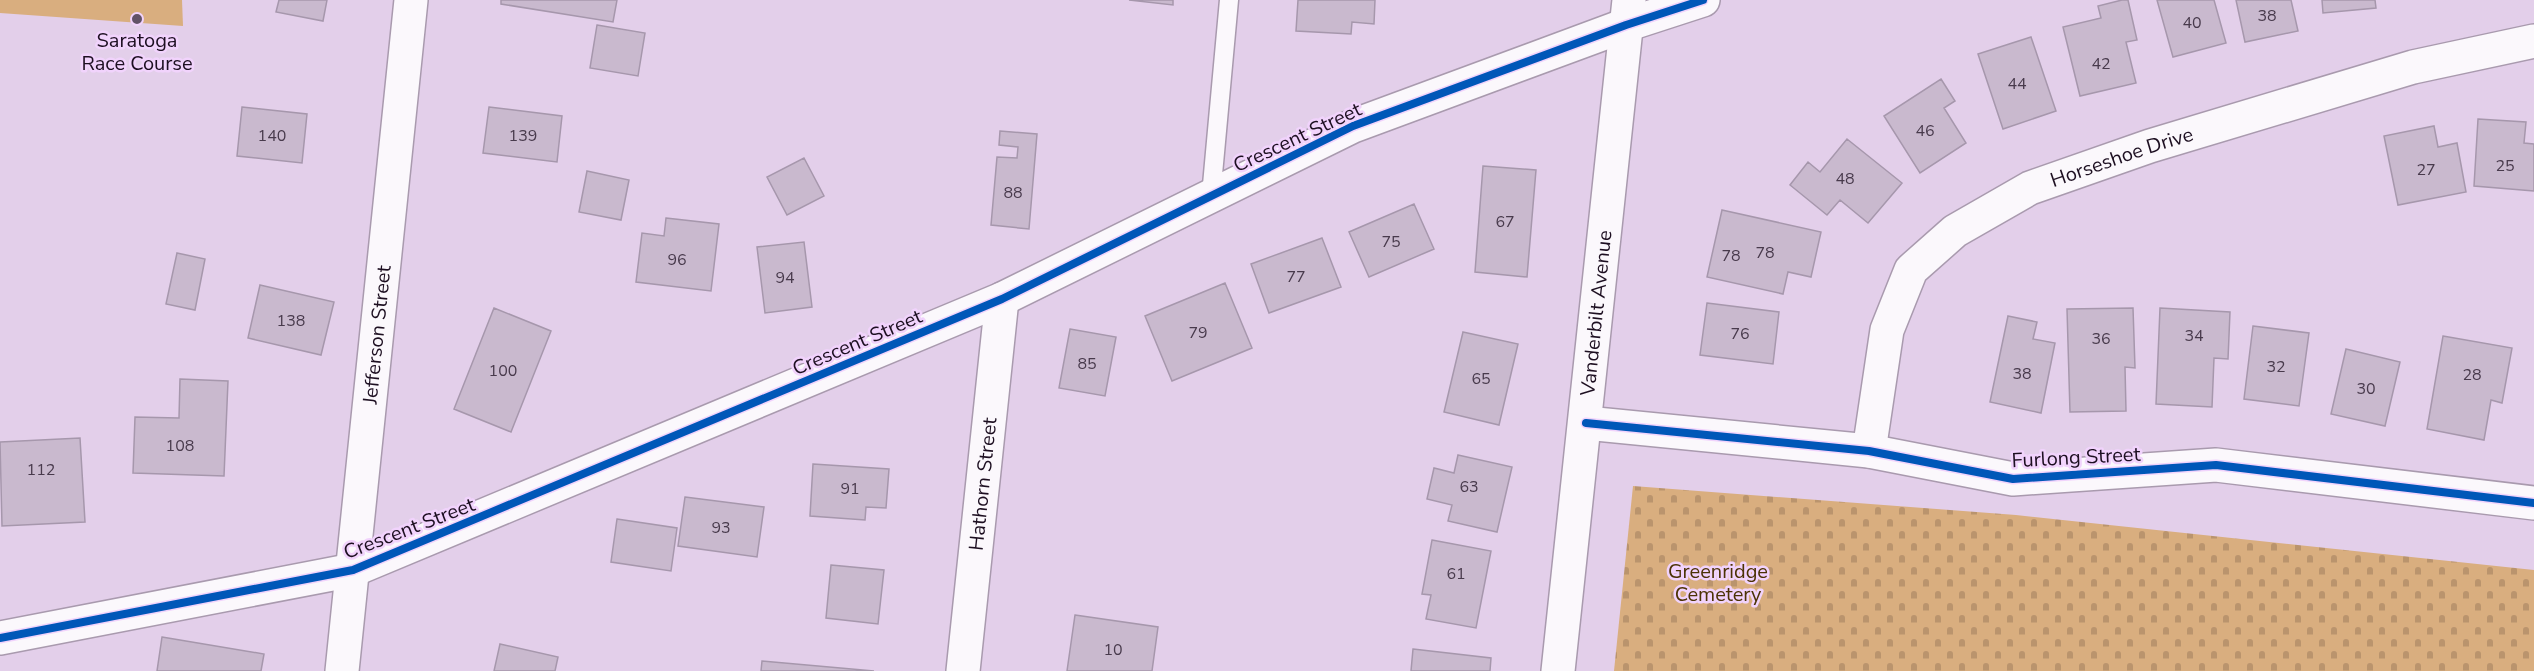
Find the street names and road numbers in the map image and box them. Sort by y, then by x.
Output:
street label: Crescent Street [1229,96,1367,179]
street label: Horseshoe Drive [2047,121,2196,194]
street label: Vanderbilt Avenue [1574,229,1619,398]
street label: Jefferson Street [356,263,398,407]
street label: Crescent Street [788,303,927,382]
street label: Hathorn Street [963,415,1004,552]
street label: Furlong Street [2011,441,2142,474]
street label: Crescent Street [340,491,480,566]

